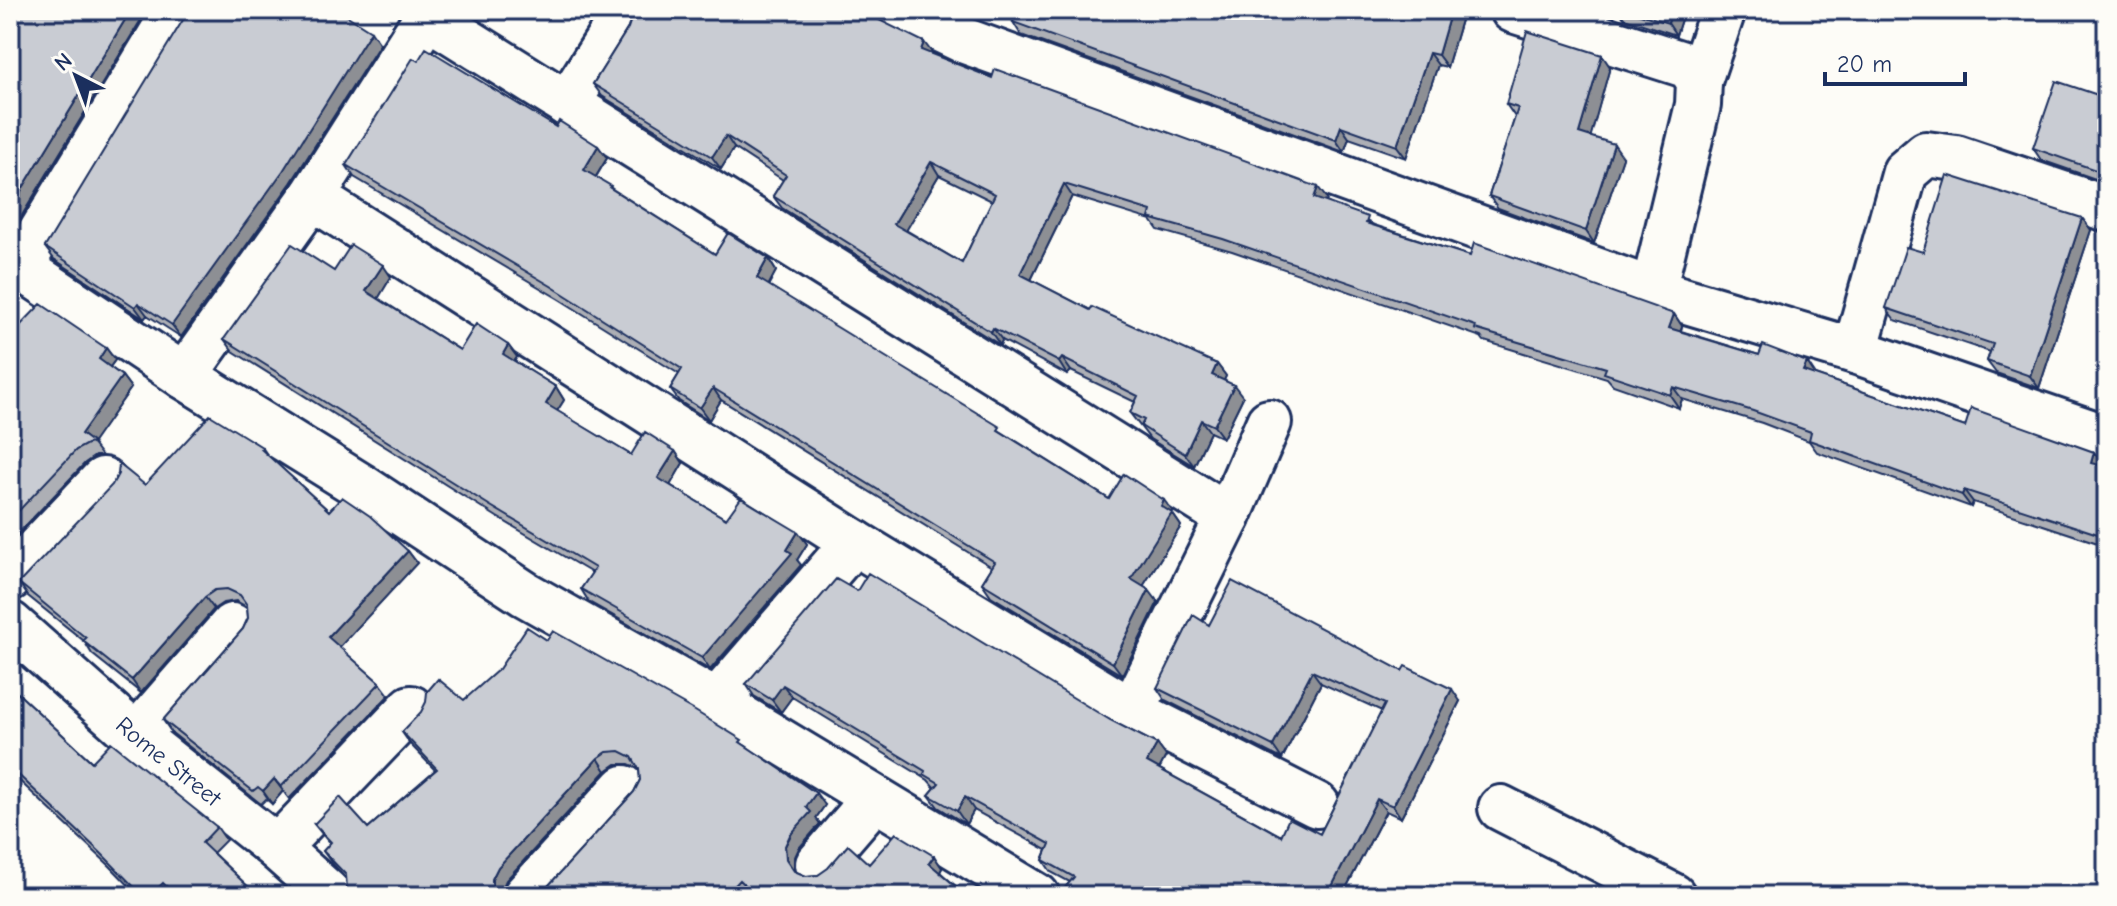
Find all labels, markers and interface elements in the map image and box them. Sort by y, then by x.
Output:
north arrow [36,36,116,116]
scale bar [1825,36,1965,86]
text: N [49,47,77,76]
text: 20 m [1837,50,1892,78]
street label: Rome Street [110,711,228,813]

